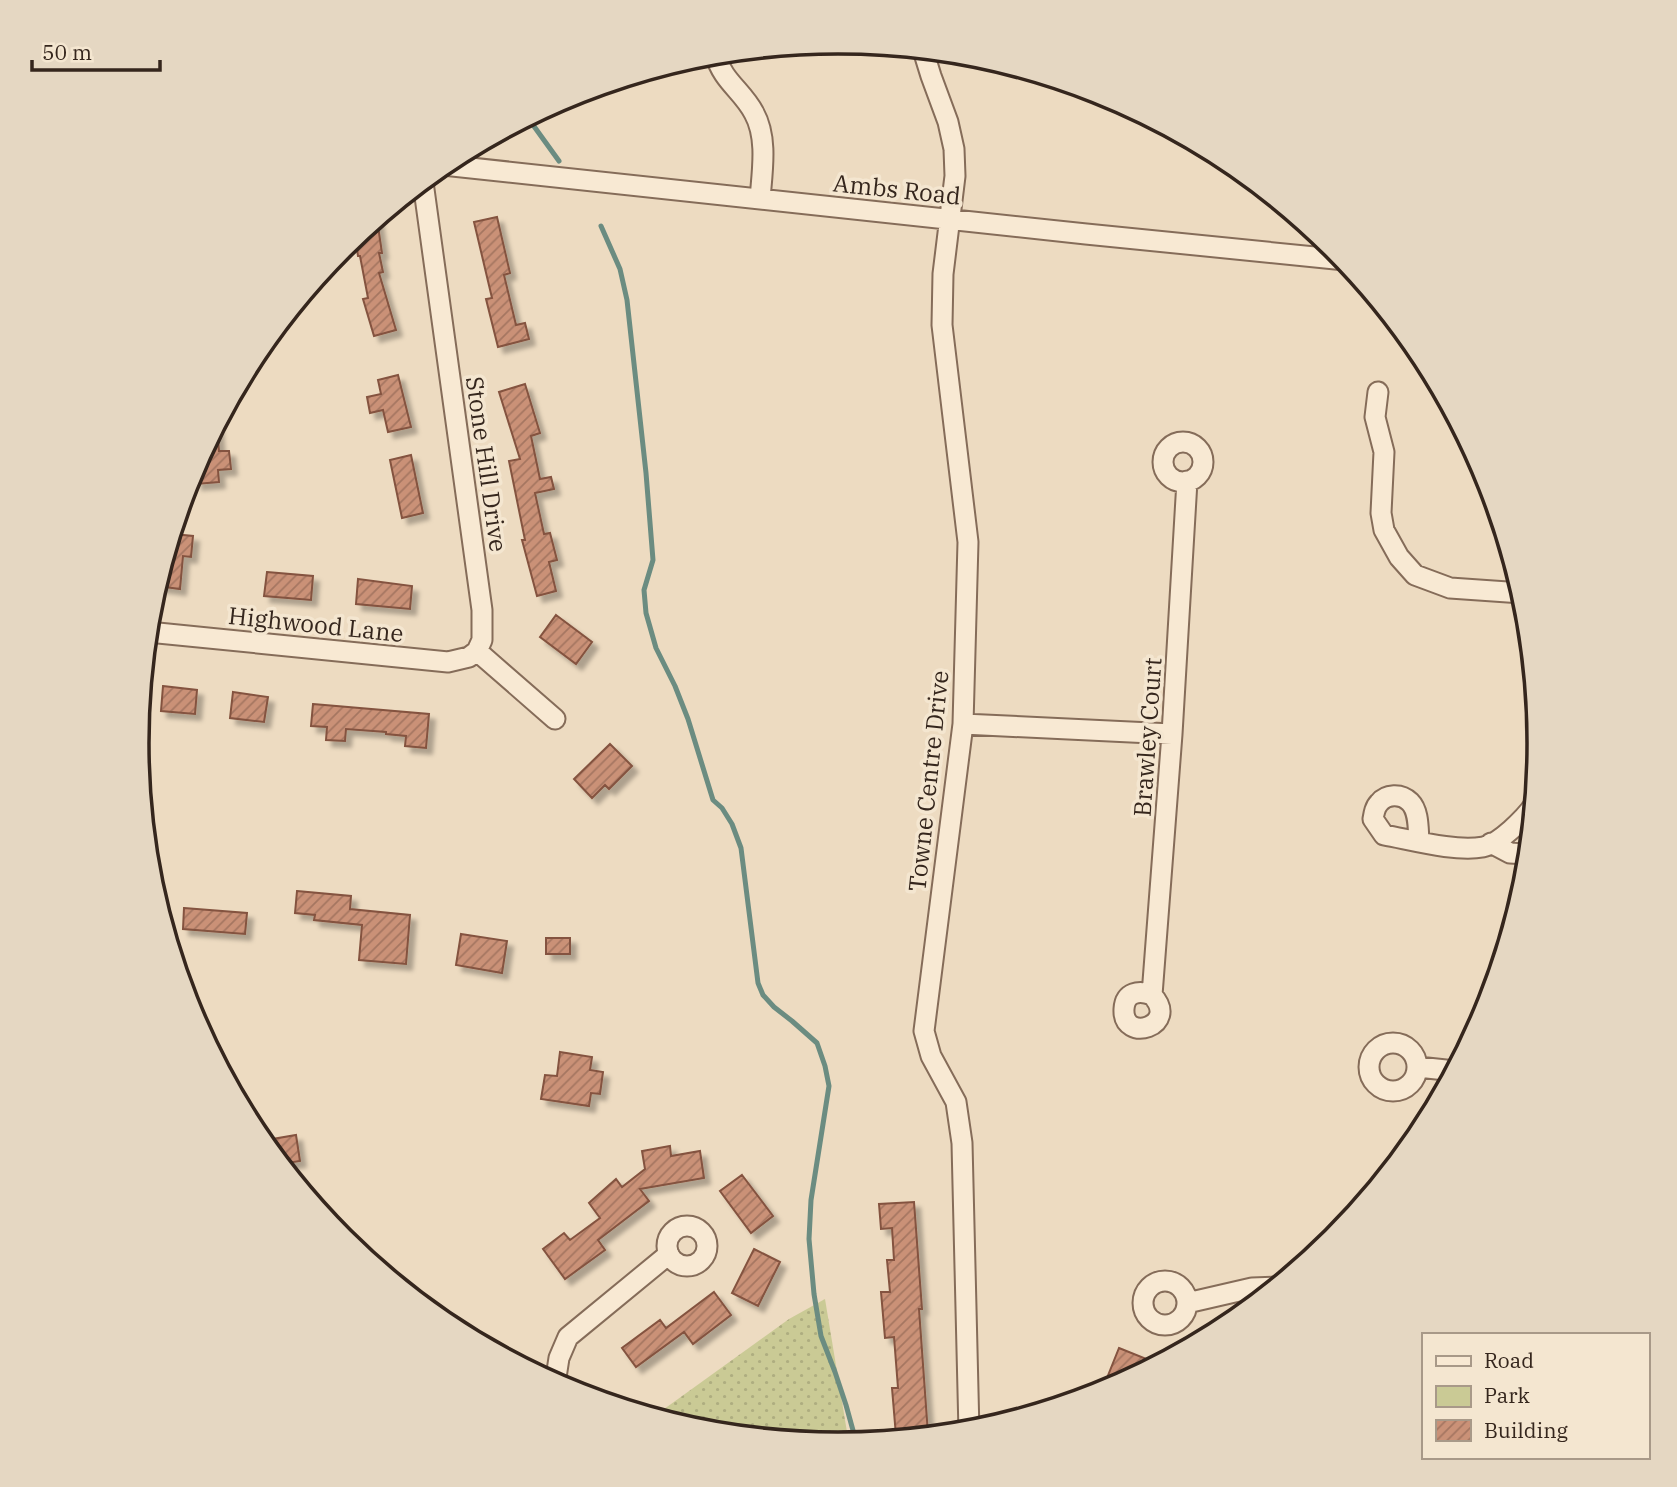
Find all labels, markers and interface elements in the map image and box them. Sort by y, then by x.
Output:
scale bar [32,28,159,72]
text: 50 m [42,38,92,66]
street label: Ambs Road [832,166,962,212]
street label: Stone Hill Drive [459,374,515,554]
street label: Highwood Lane [227,599,405,649]
street label: Brawley Court [1125,656,1169,818]
street label: Towne Centre Drive [900,669,956,893]
legend [1422,1333,1649,1459]
text: Road [1484,1346,1534,1374]
text: Park [1484,1381,1531,1409]
text: Building [1484,1416,1569,1444]

